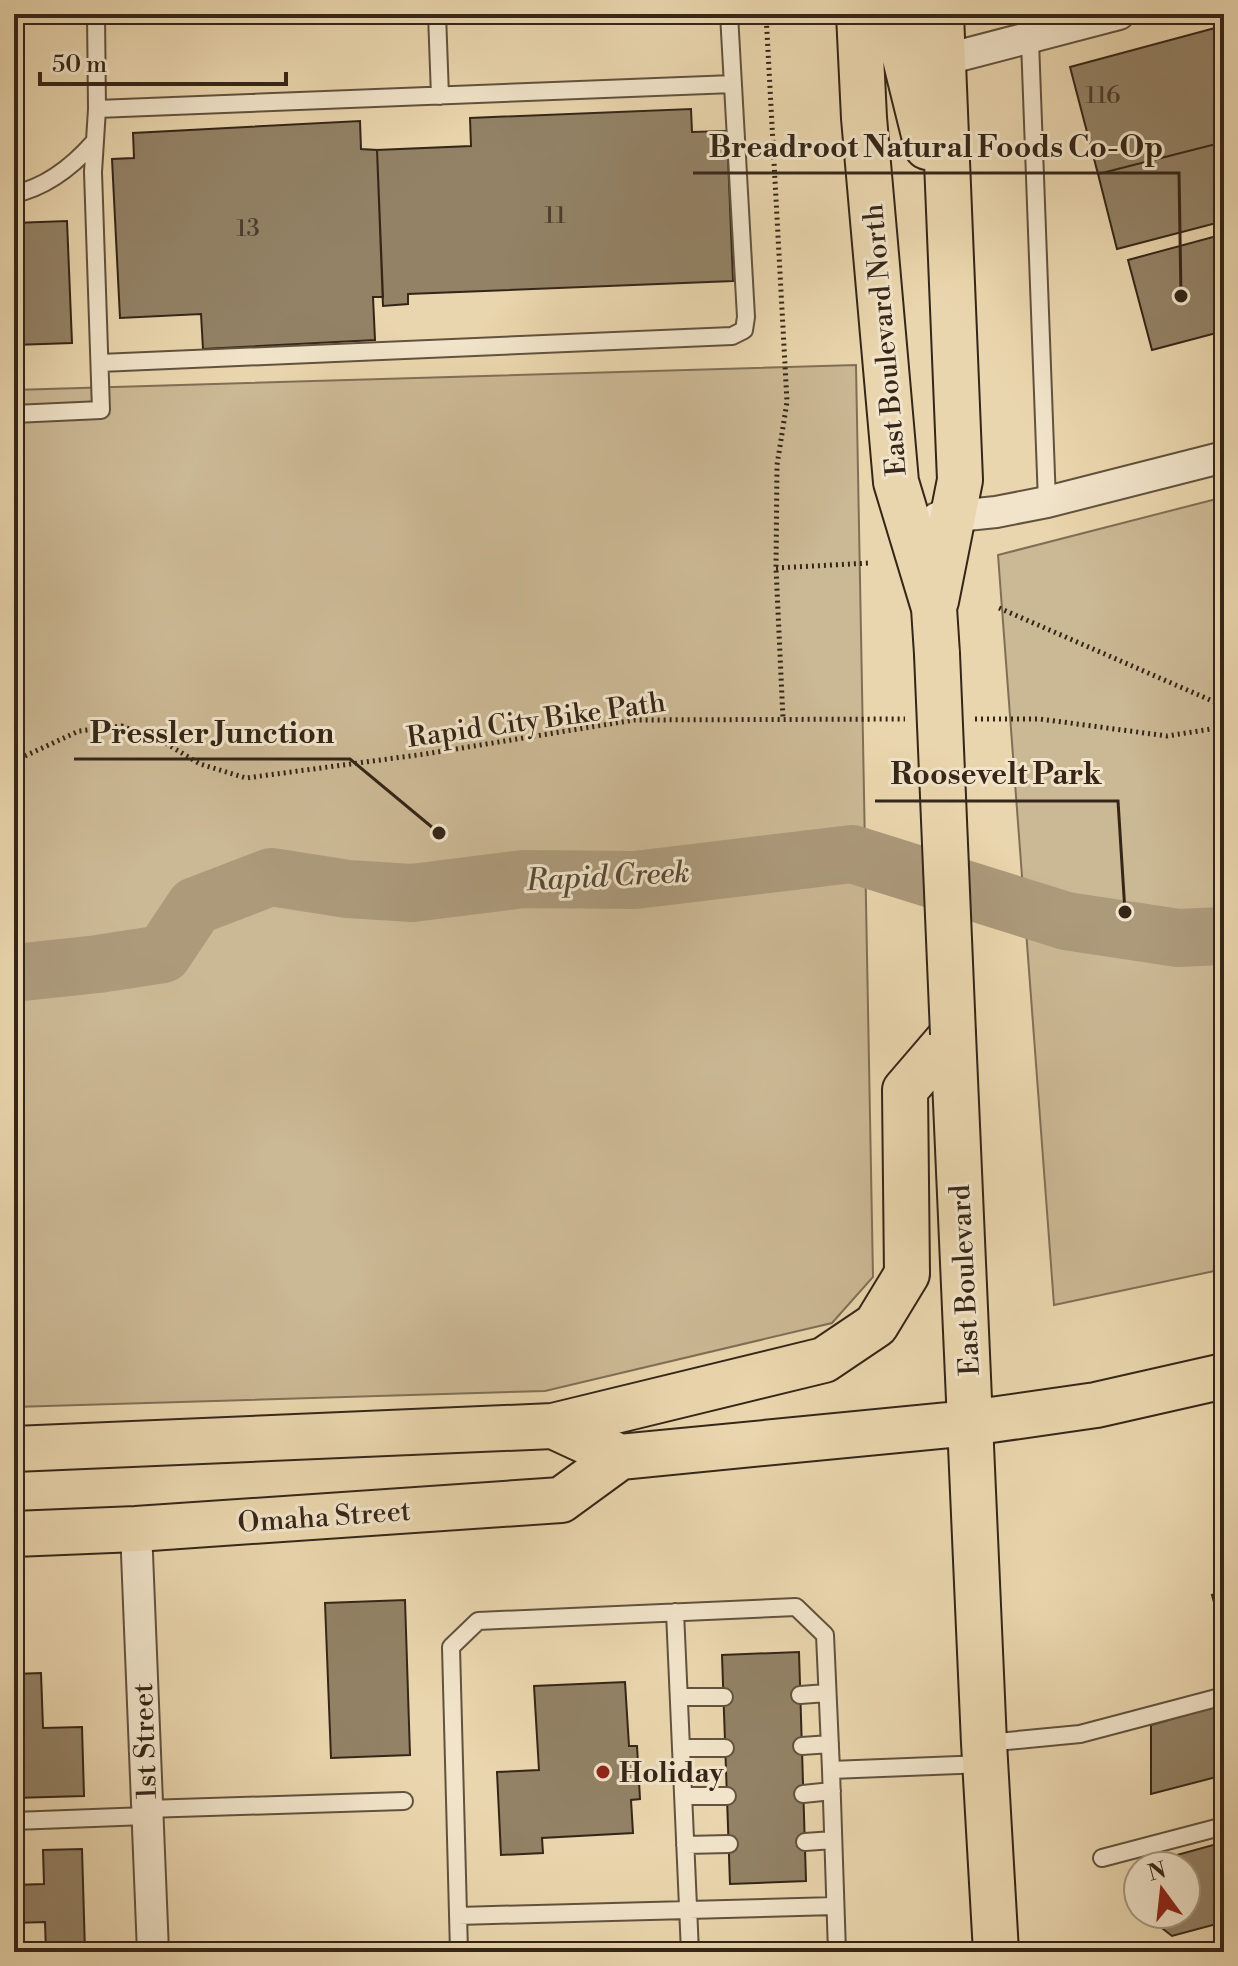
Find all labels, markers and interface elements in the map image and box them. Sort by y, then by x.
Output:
scale bar [40,36,286,86]
text: 50 m [52,50,107,80]
house number: 116 [1085,81,1121,111]
callout: Breadroot Natural Foods Co-Op [693,119,1179,173]
text: Breadroot Natural Foods Co-Op [709,129,1163,167]
house number: 11 [544,201,566,231]
street label: East Boulevard North [856,202,915,477]
house number: 13 [236,214,260,244]
street label: Rapid City Bike Path [405,685,668,756]
callout: Pressler Junction [74,705,350,759]
text: Pressler Junction [90,715,335,753]
callout: Roosevelt Park [875,747,1118,801]
text: Roosevelt Park [891,756,1102,794]
water label: Rapid Creek [524,854,691,900]
street label: East Boulevard [943,1183,988,1376]
street label: Omaha Street [236,1494,412,1541]
street label: 1st Street [126,1682,165,1800]
place label: Holiday [619,1756,725,1791]
marker: Holiday [594,1763,612,1781]
north arrow [1122,1850,1202,1930]
text: N [1145,1857,1170,1887]

